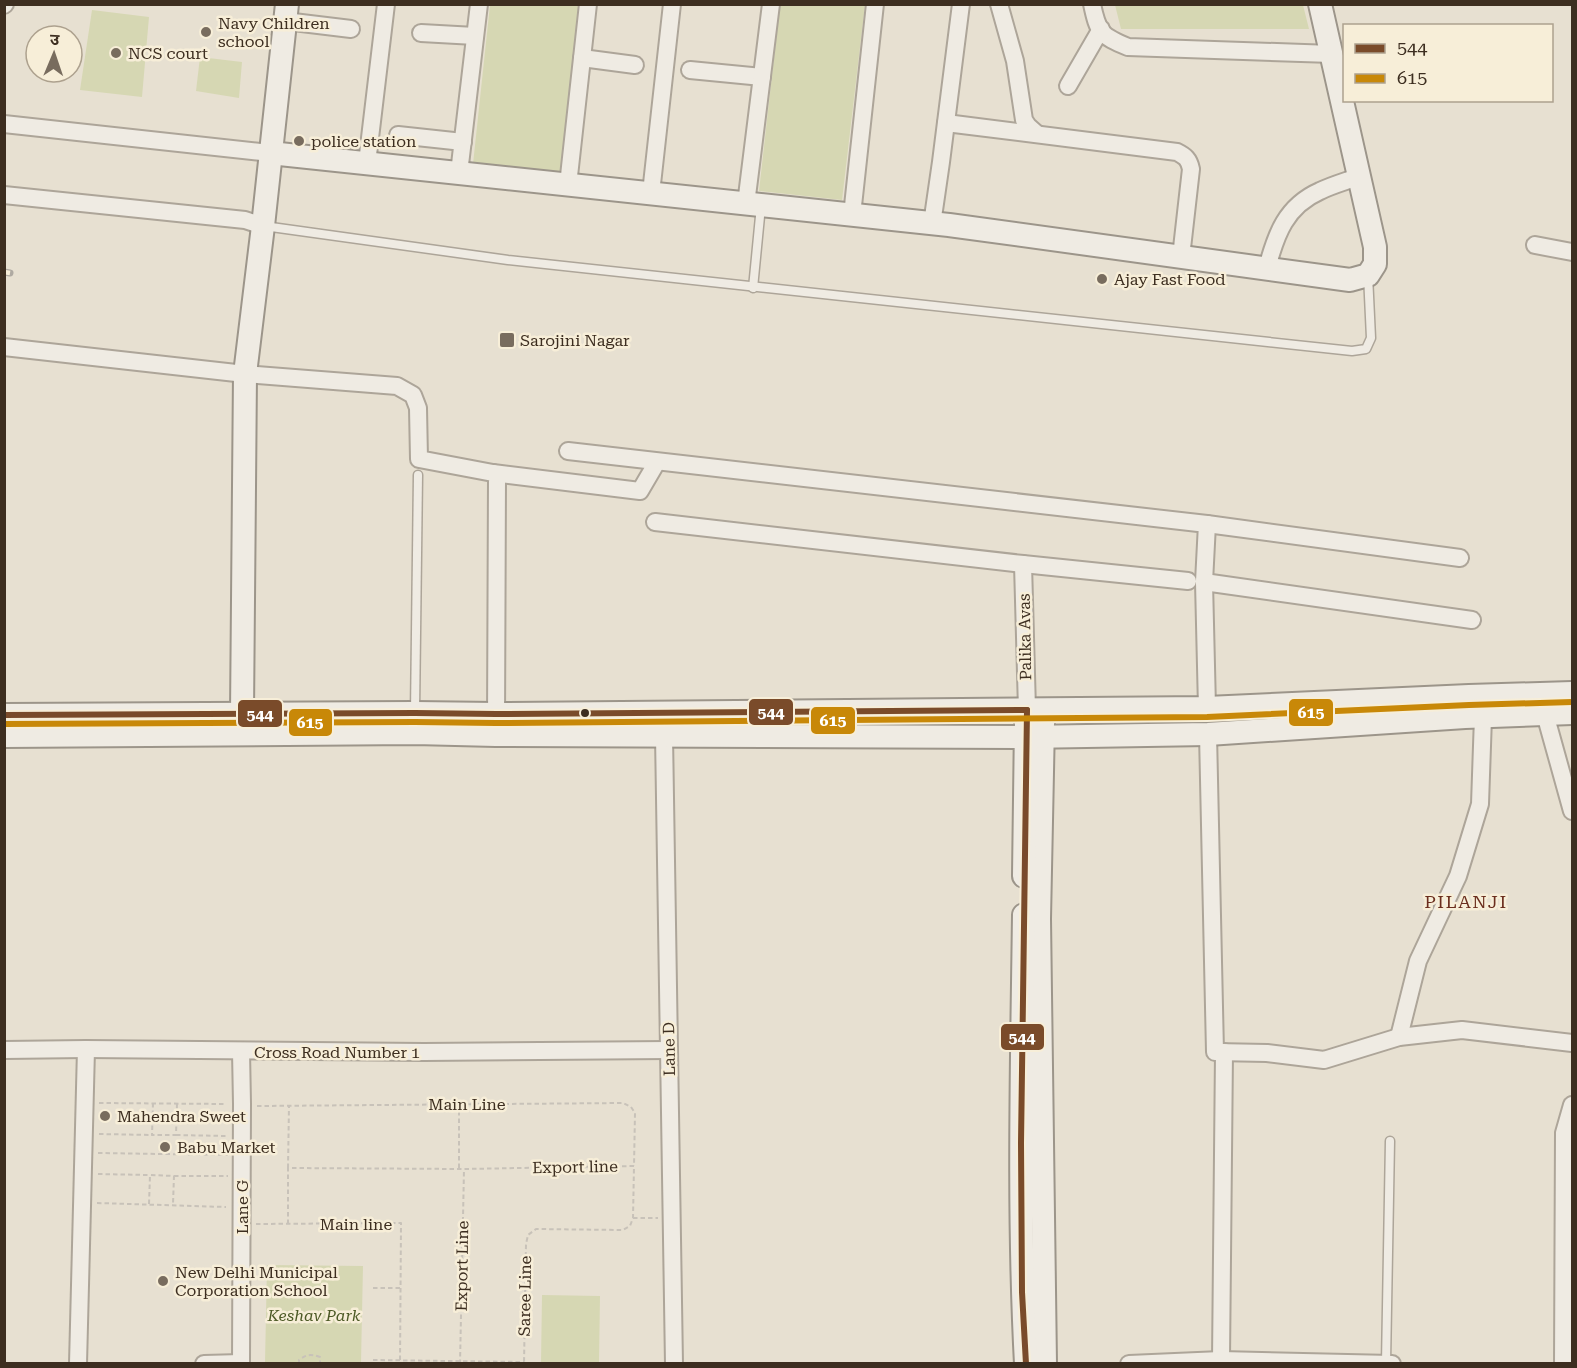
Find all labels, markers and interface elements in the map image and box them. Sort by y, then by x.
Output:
place label: Navy Children school [218,14,330,51]
north arrow [24,24,84,84]
legend [1343,24,1553,102]
marker: Navy Children school [199,25,213,39]
text: उ [49,30,60,49]
text: 544 [1397,37,1427,58]
place label: NCS court [128,44,208,63]
marker: NCS court [109,46,123,60]
text: 615 [1397,67,1427,88]
place label: police station [311,132,416,151]
marker: police station [292,134,306,148]
place label: Ajay Fast Food [1114,270,1226,289]
marker: Ajay Fast Food [1095,272,1109,286]
marker: Sarojini Nagar [498,331,516,349]
place label: Sarojini Nagar [520,331,630,350]
street label: Palika Avas [1015,593,1035,681]
line badge: 544 [748,698,794,726]
line badge: 615 [1288,698,1334,727]
line badge: 544 [237,699,283,728]
text: 544 [758,703,784,722]
text: 615 [1298,703,1324,722]
text: 544 [247,705,273,724]
line badge: 615 [810,706,856,735]
unlabelled marker [579,707,591,719]
line badge: 615 [288,708,333,737]
text: 615 [820,711,846,730]
text: 615 [297,713,323,732]
district label: PILANJI [1424,891,1508,912]
street label: Lane D [659,1022,679,1076]
line badge: 544 [1000,1023,1045,1051]
text: 544 [1009,1028,1035,1047]
street label: Cross Road Number 1 [254,1043,420,1062]
street label: Main Line [428,1095,506,1114]
place label: Mahendra Sweet [117,1107,246,1126]
marker: Mahendra Sweet [98,1109,112,1123]
place label: Babu Market [177,1138,275,1157]
marker: Babu Market [158,1140,172,1154]
street label: Export line [532,1157,618,1177]
street label: Lane G [233,1179,252,1234]
street label: Main line [320,1215,392,1234]
street label: Export Line [452,1220,472,1312]
street label: Saree Line [515,1255,535,1337]
place label: New Delhi Municipal Corporation School [175,1263,338,1300]
marker: New Delhi Municipal Corporation School [156,1274,170,1288]
park label: Keshav Park [267,1306,361,1325]

